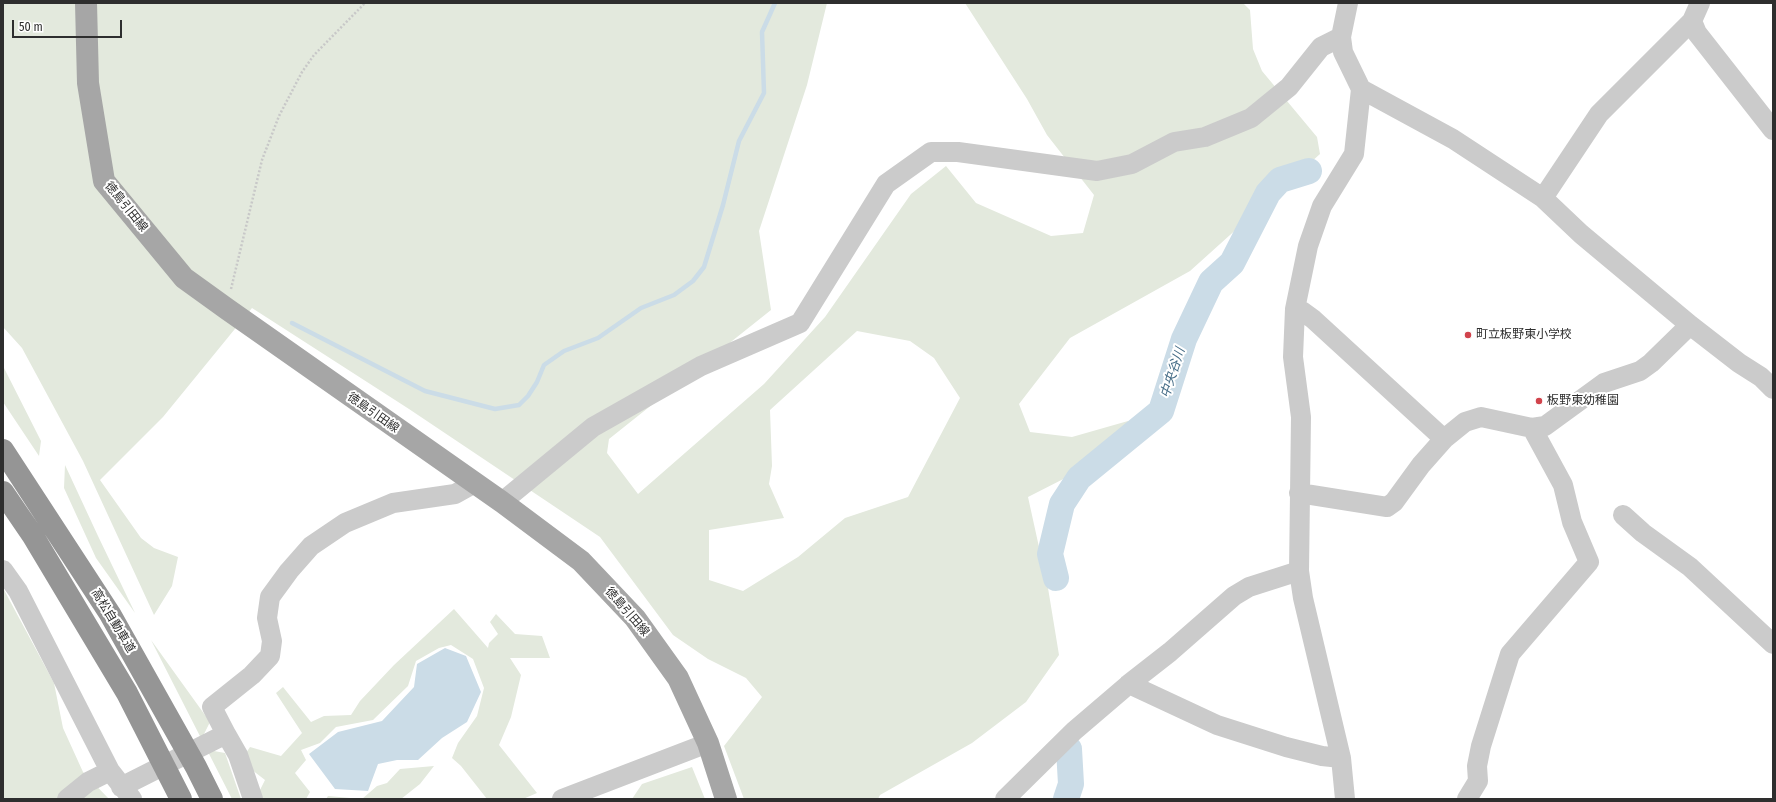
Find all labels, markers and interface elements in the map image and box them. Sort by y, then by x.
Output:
scale bar [14,12,124,38]
text: 50 m [19,20,43,34]
street label: 徳島引田線 [102,179,150,235]
place label: 町立板野東小学校 [1476,328,1572,342]
marker: 町立板野東小学校 [1463,330,1473,340]
water label: 中央谷川 [1158,346,1188,400]
street label: 徳島引田線 [344,390,402,436]
place label: 板野東幼稚園 [1547,394,1619,408]
marker: 板野東幼稚園 [1534,396,1544,406]
street label: 徳島引田線 [602,585,652,639]
street label: 高松自動車道 [88,586,138,656]

